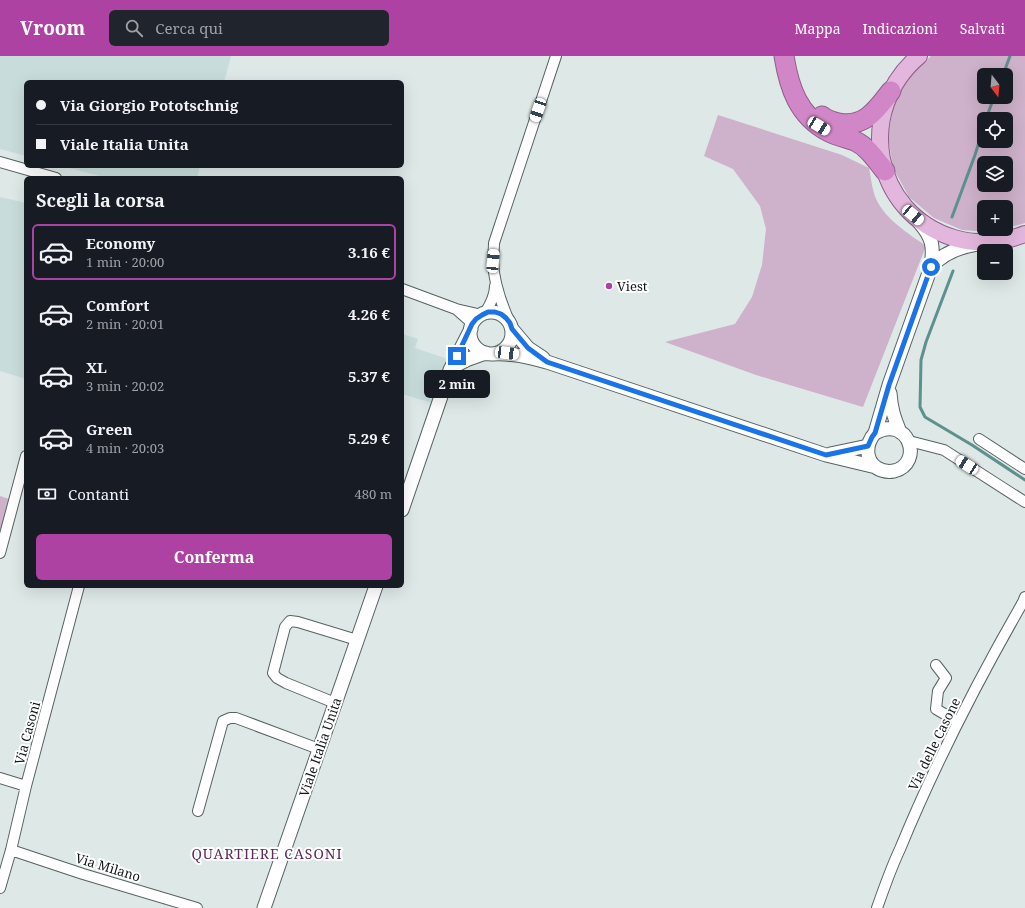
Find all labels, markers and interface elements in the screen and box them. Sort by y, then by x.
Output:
search box [109,10,389,46]
text: Vroom [20,15,85,41]
icon: search [123,17,145,39]
text: Cerca qui [155,18,223,38]
text: Mappa [794,19,841,38]
text: Indicazioni [863,19,938,38]
text: Salvati [960,19,1005,38]
north arrow [977,68,1013,104]
map controls [977,68,1013,280]
text: Via Giorgio Pototschnig [60,95,238,115]
car [528,97,548,123]
button: locate [977,112,1013,148]
car [806,115,832,137]
text: Viale Italia Unita [60,134,189,154]
button: layers [977,156,1013,192]
text: Scegli la corsa [36,188,165,212]
button: + [977,200,1013,236]
car [900,203,926,227]
text: Economy [86,233,155,253]
icon: car [38,234,74,270]
text: 3.16 € [348,242,390,262]
button: − [977,244,1013,280]
car [486,249,500,273]
text: 1 min · 20:00 [86,253,164,271]
route start [922,258,940,276]
place label: Viest [617,277,648,295]
marker: Viest [604,281,614,291]
text: Comfort [86,295,149,315]
icon: car [38,296,74,332]
text: 4.26 € [348,304,390,324]
text: 2 min · 20:01 [86,315,164,333]
car [494,346,520,360]
route end [448,347,466,365]
text: XL [86,357,107,377]
icon: car [38,358,74,394]
text: 5.37 € [348,366,390,386]
callout: 2 min [424,370,490,398]
text: 2 min [439,375,475,393]
text: 3 min · 20:02 [86,377,164,395]
text: Green [86,419,133,439]
icon: car [38,420,74,456]
text: 5.29 € [348,428,390,448]
text: 4 min · 20:03 [86,439,164,457]
car [954,453,980,477]
icon: cash [36,483,58,505]
text: Contanti [68,484,129,504]
text: 480 m [355,485,392,503]
button: Conferma [36,534,392,580]
street label: Viale Italia Unita [295,695,345,799]
street label: Via delle Casone [904,695,964,793]
street label: Via Casoni [10,699,44,767]
district label: QUARTIERE CASONI [191,844,343,863]
street label: Via Milano [73,849,143,885]

